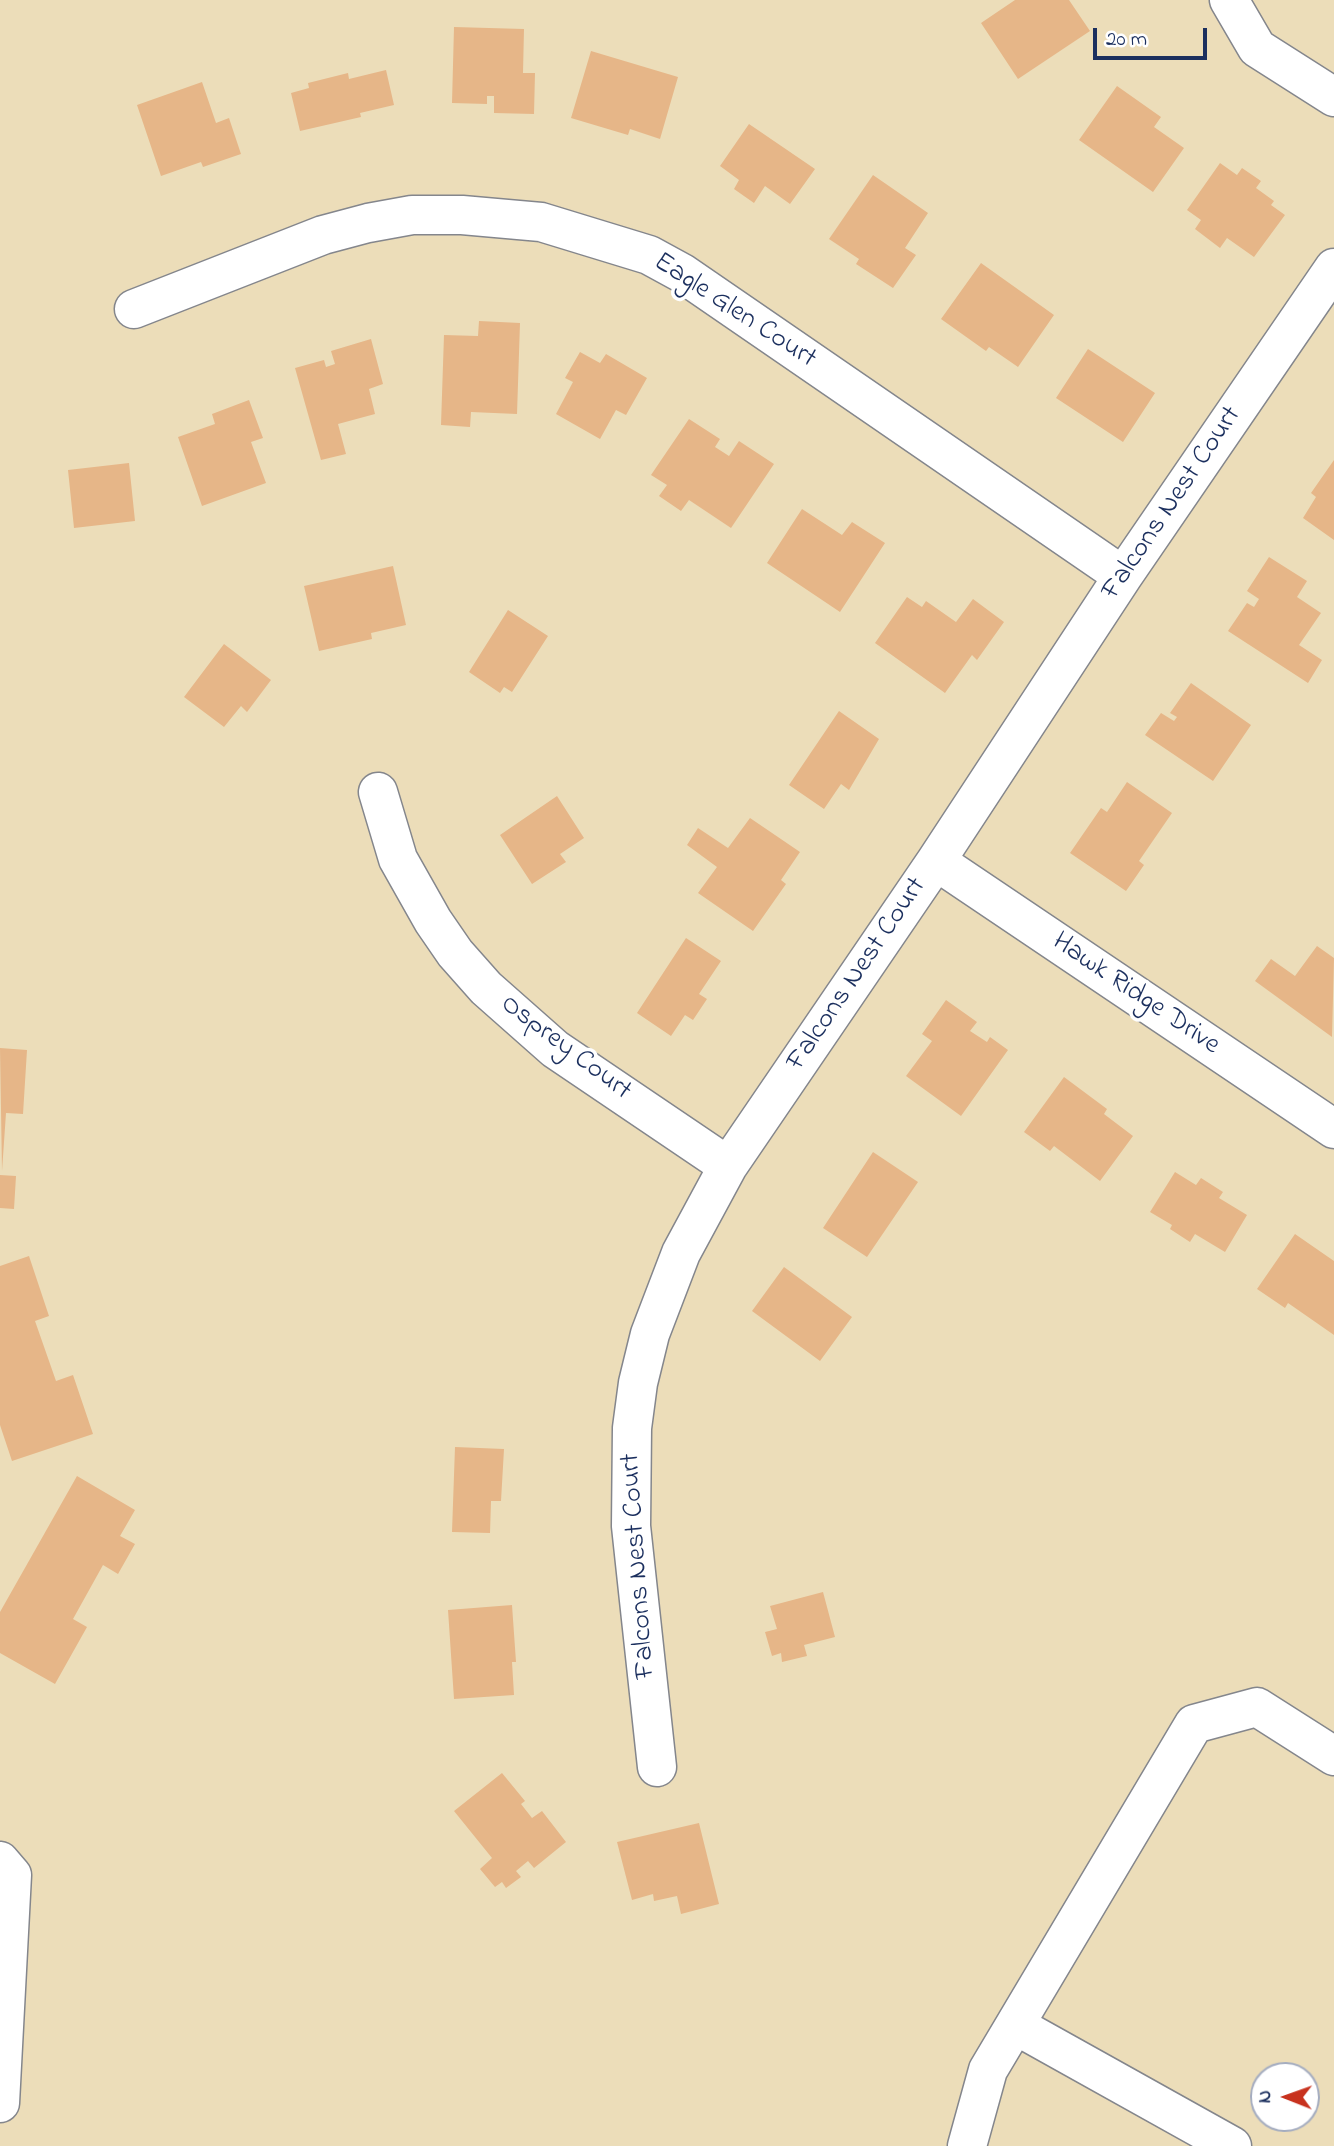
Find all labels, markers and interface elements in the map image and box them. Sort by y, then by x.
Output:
scale bar [1096,14,1210,58]
text: 20 m [1106,25,1147,55]
street label: Eagle Glen Court [646,247,822,377]
street label: Falcons Nest Court [1096,401,1250,607]
street label: Falcons Nest Court [781,872,935,1078]
street label: Hawk Ridge Drive [1045,926,1225,1064]
street label: Osprey Court [493,989,637,1109]
street label: Falcons Nest Court [615,1452,665,1680]
north arrow [1250,2062,1320,2132]
text: N [1252,2090,1279,2103]

